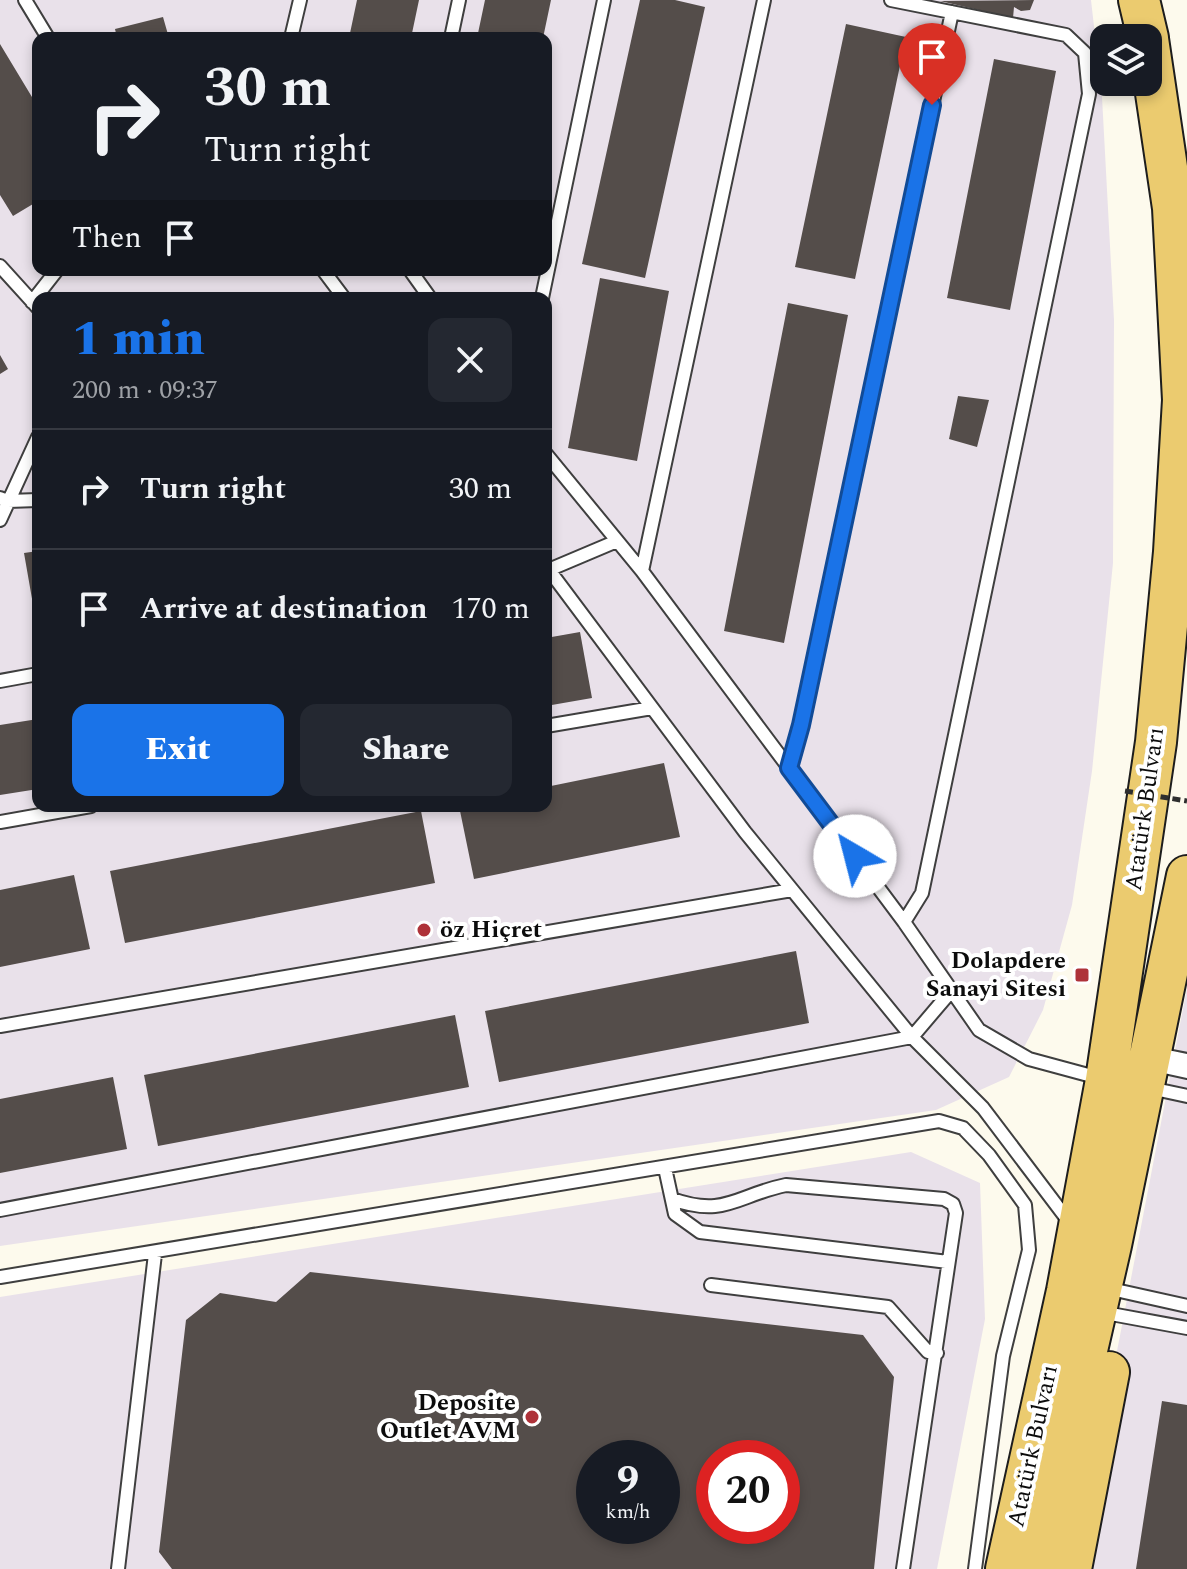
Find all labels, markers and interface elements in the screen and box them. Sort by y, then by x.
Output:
pin [898,23,966,105]
map controls [1090,24,1162,96]
button: layers [1090,24,1162,96]
icon: arrive [910,35,954,79]
text: 30 m [204,46,331,131]
icon: right [72,64,176,168]
text: Turn right [204,123,371,178]
text: Then [72,215,142,261]
icon: arrive [158,216,202,260]
text: 1 min [72,303,205,376]
button: close [428,318,512,402]
text: 200 m · 09:37 [72,370,218,410]
text: Turn right [140,466,286,512]
text: 30 m [449,466,512,512]
icon: right [72,467,116,511]
text: Arrive at destination [140,586,427,632]
text: 170 m [451,586,530,632]
icon: arrive [72,587,116,631]
button: Exit [72,704,284,796]
button: Share [300,704,512,796]
street label: Atatürk Bulvarı [1116,725,1174,893]
position arrow [813,814,897,898]
place label: öz Hiçret [440,912,542,948]
marker: öz Hiçret [415,921,433,939]
place label: Dolapdere Sanayi Sitesi [926,943,1066,1007]
marker: Dolapdere Sanayi Sitesi [1073,966,1091,984]
street label: Atatürk Bulvarı [998,1362,1068,1530]
place label: Deposite Outlet AVM [380,1385,516,1449]
marker: Deposite Outlet AVM [523,1408,541,1426]
speed limit sign: 20 [696,1440,800,1544]
text: 9 [617,1451,639,1512]
text: km/h [606,1497,651,1527]

